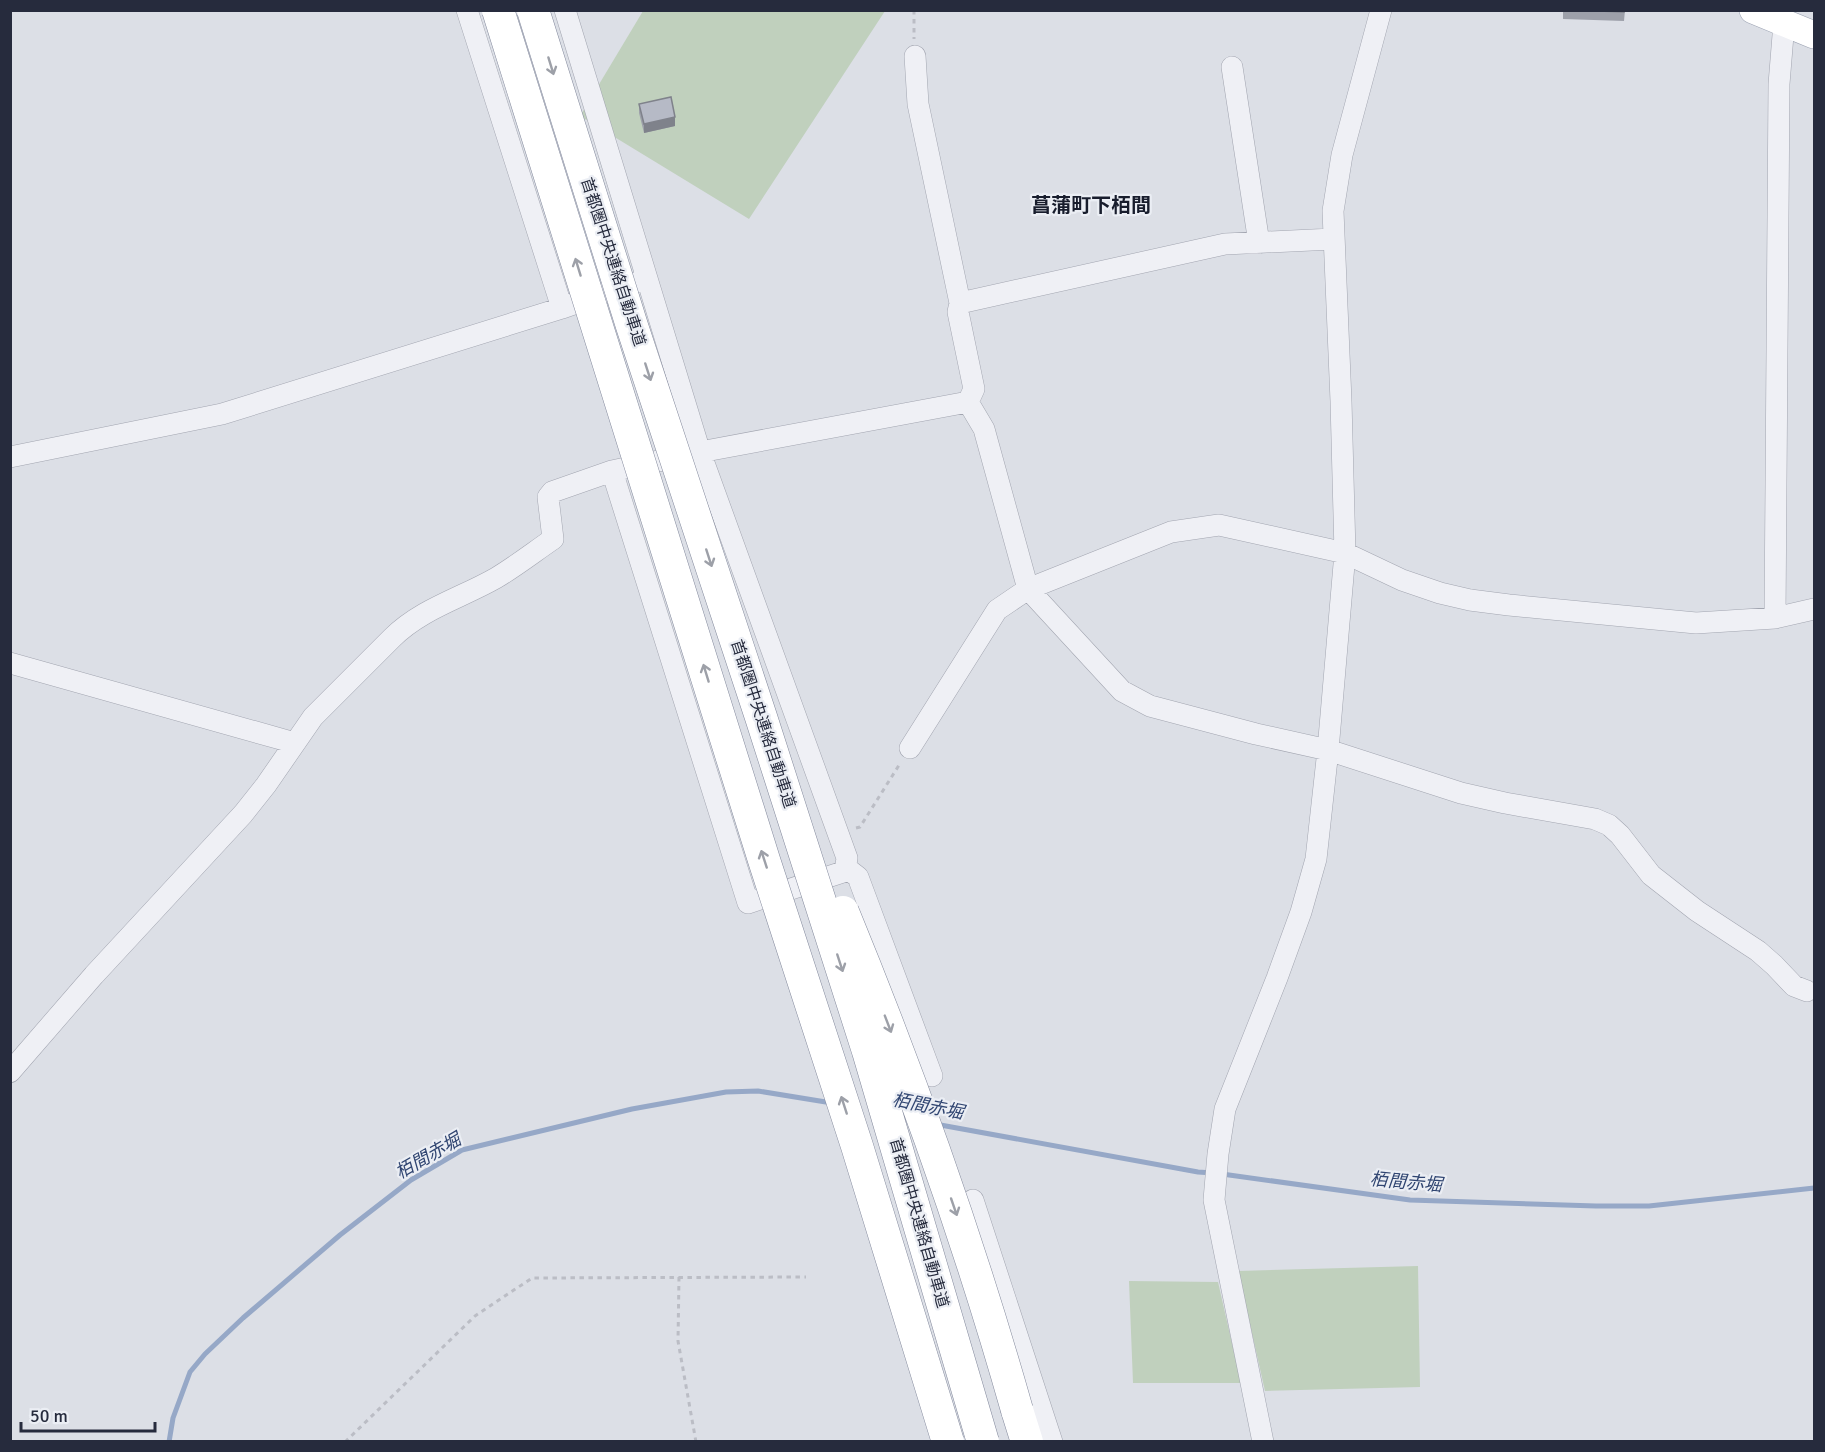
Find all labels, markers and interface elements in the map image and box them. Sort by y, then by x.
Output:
one-way arrow [546,56,557,75]
street label: 首都圏中央連絡自動車道 [576,175,650,349]
district label: 菖蒲町下栢間 [1031,193,1151,218]
one-way arrow [572,258,583,277]
one-way arrow [643,362,654,381]
one-way arrow [704,548,715,567]
street label: 首都圏中央連絡自動車道 [726,637,800,811]
one-way arrow [700,664,711,683]
one-way arrow [758,850,769,869]
one-way arrow [835,953,846,972]
one-way arrow [883,1014,894,1033]
water label: 栢間赤堀 [891,1088,968,1124]
one-way arrow [837,1096,848,1115]
water label: 栢間赤堀 [391,1127,467,1184]
street label: 首都圏中央連絡自動車道 [885,1136,953,1310]
water label: 栢間赤堀 [1369,1168,1446,1196]
one-way arrow [949,1197,960,1216]
scale bar [21,1395,154,1433]
text: 50 m [30,1405,68,1427]

